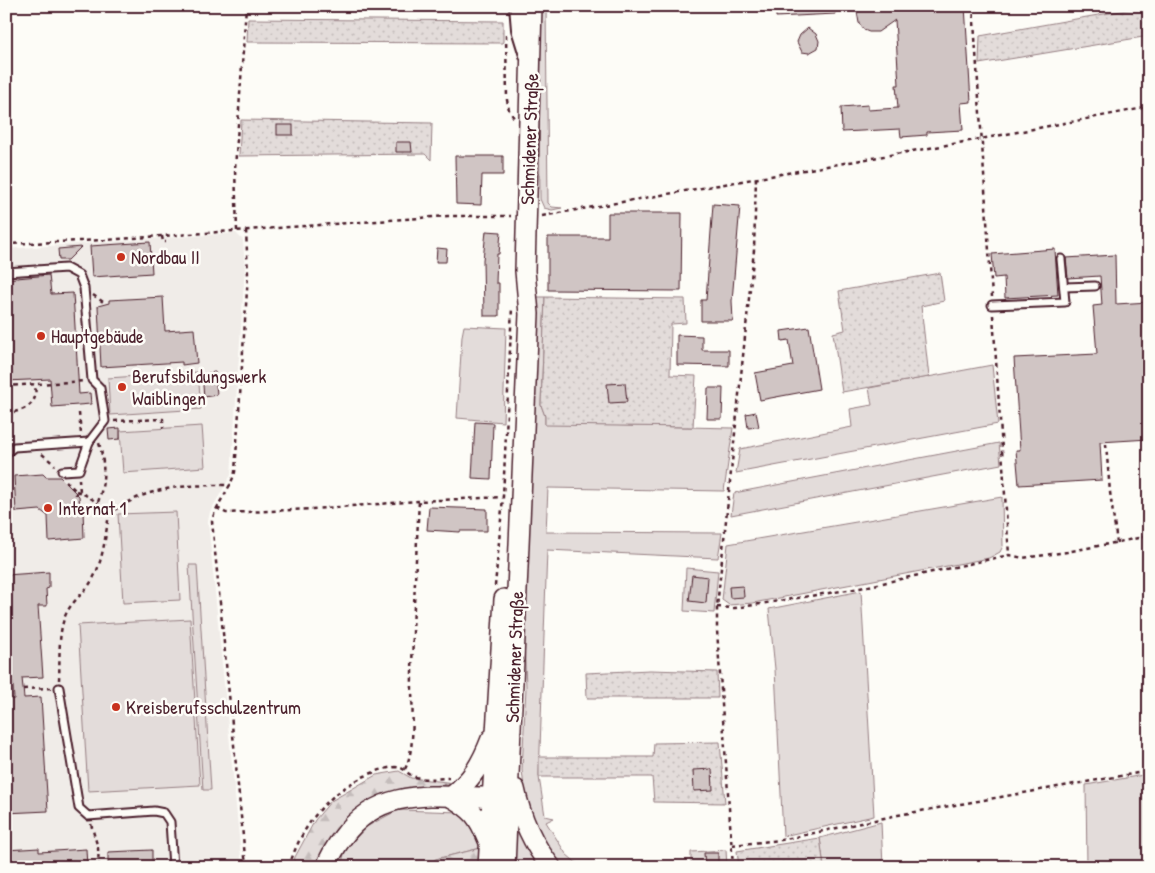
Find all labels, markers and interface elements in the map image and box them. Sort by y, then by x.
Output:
street label: Schmidener Straße [514,72,544,205]
place label: Nordbau II [131,244,200,270]
marker: Nordbau II [115,251,127,263]
place label: Hauptgebäude [51,323,144,349]
marker: Hauptgebäude [35,330,47,342]
place label: Berufsbildungswerk Waiblingen [132,363,266,411]
marker: Berufsbildungswerk Waiblingen [116,381,128,393]
place label: Internat 1 [58,495,126,521]
marker: Internat 1 [42,502,54,514]
street label: Schmidener Straße [499,590,529,723]
place label: Kreisberufsschulzentrum [126,694,301,720]
marker: Kreisberufsschulzentrum [110,701,122,713]

